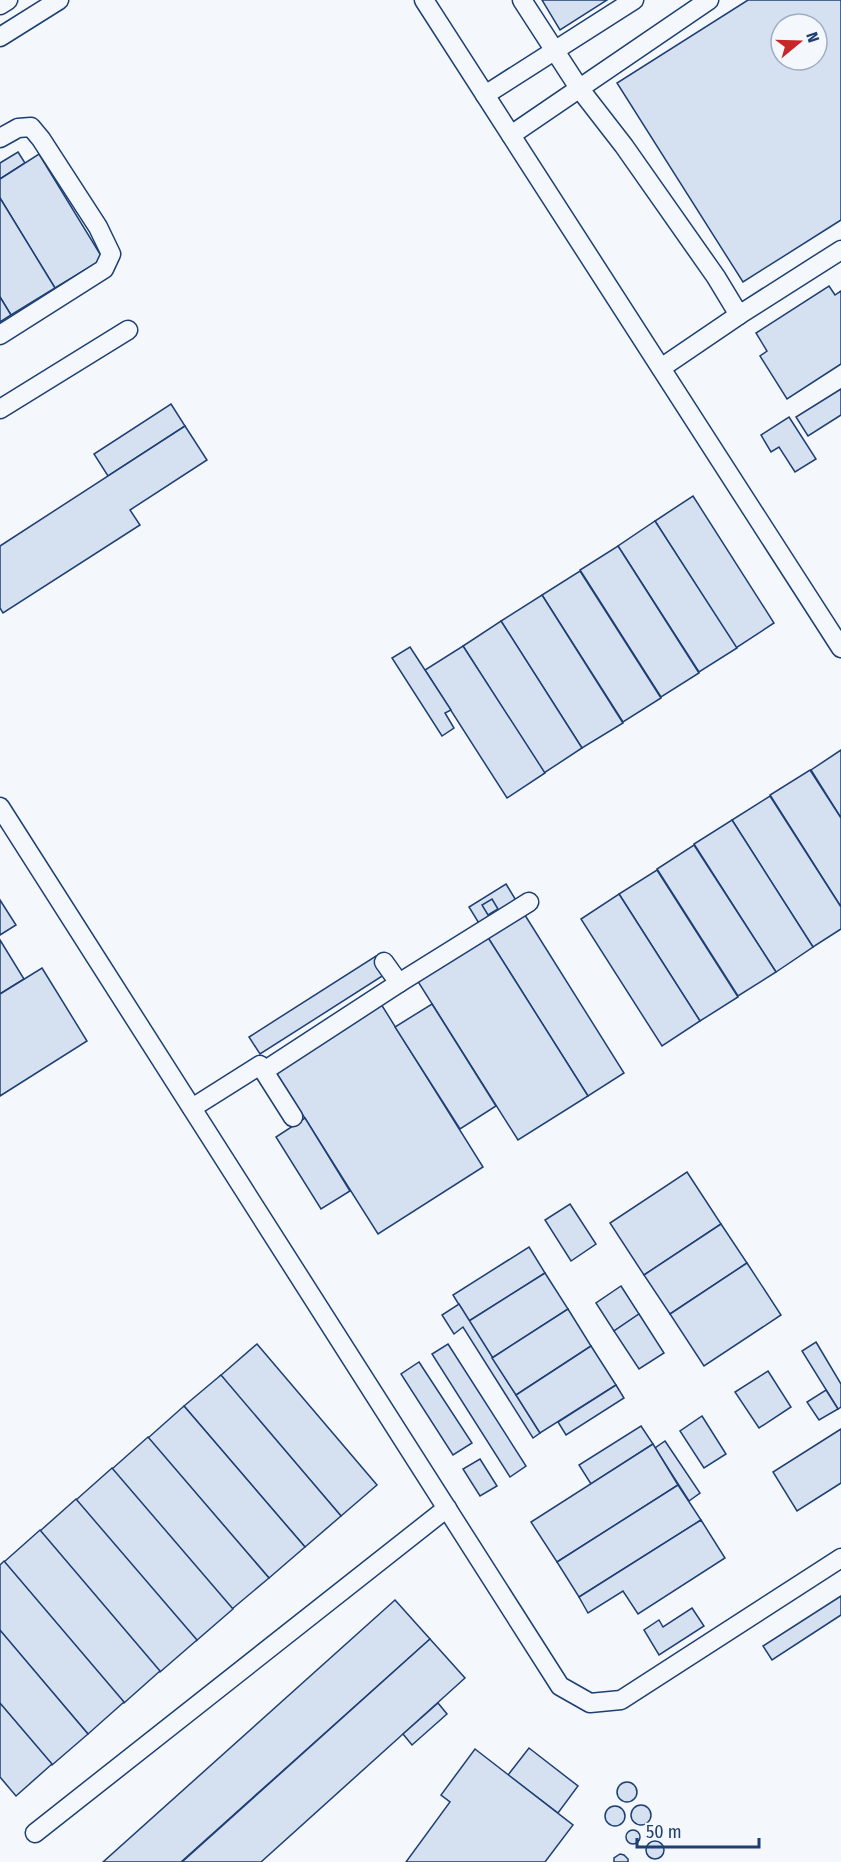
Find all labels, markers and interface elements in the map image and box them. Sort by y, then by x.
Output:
north arrow [769,12,829,72]
text: N [802,30,823,45]
scale bar [637,1811,758,1849]
text: 50 m [646,1821,682,1843]

